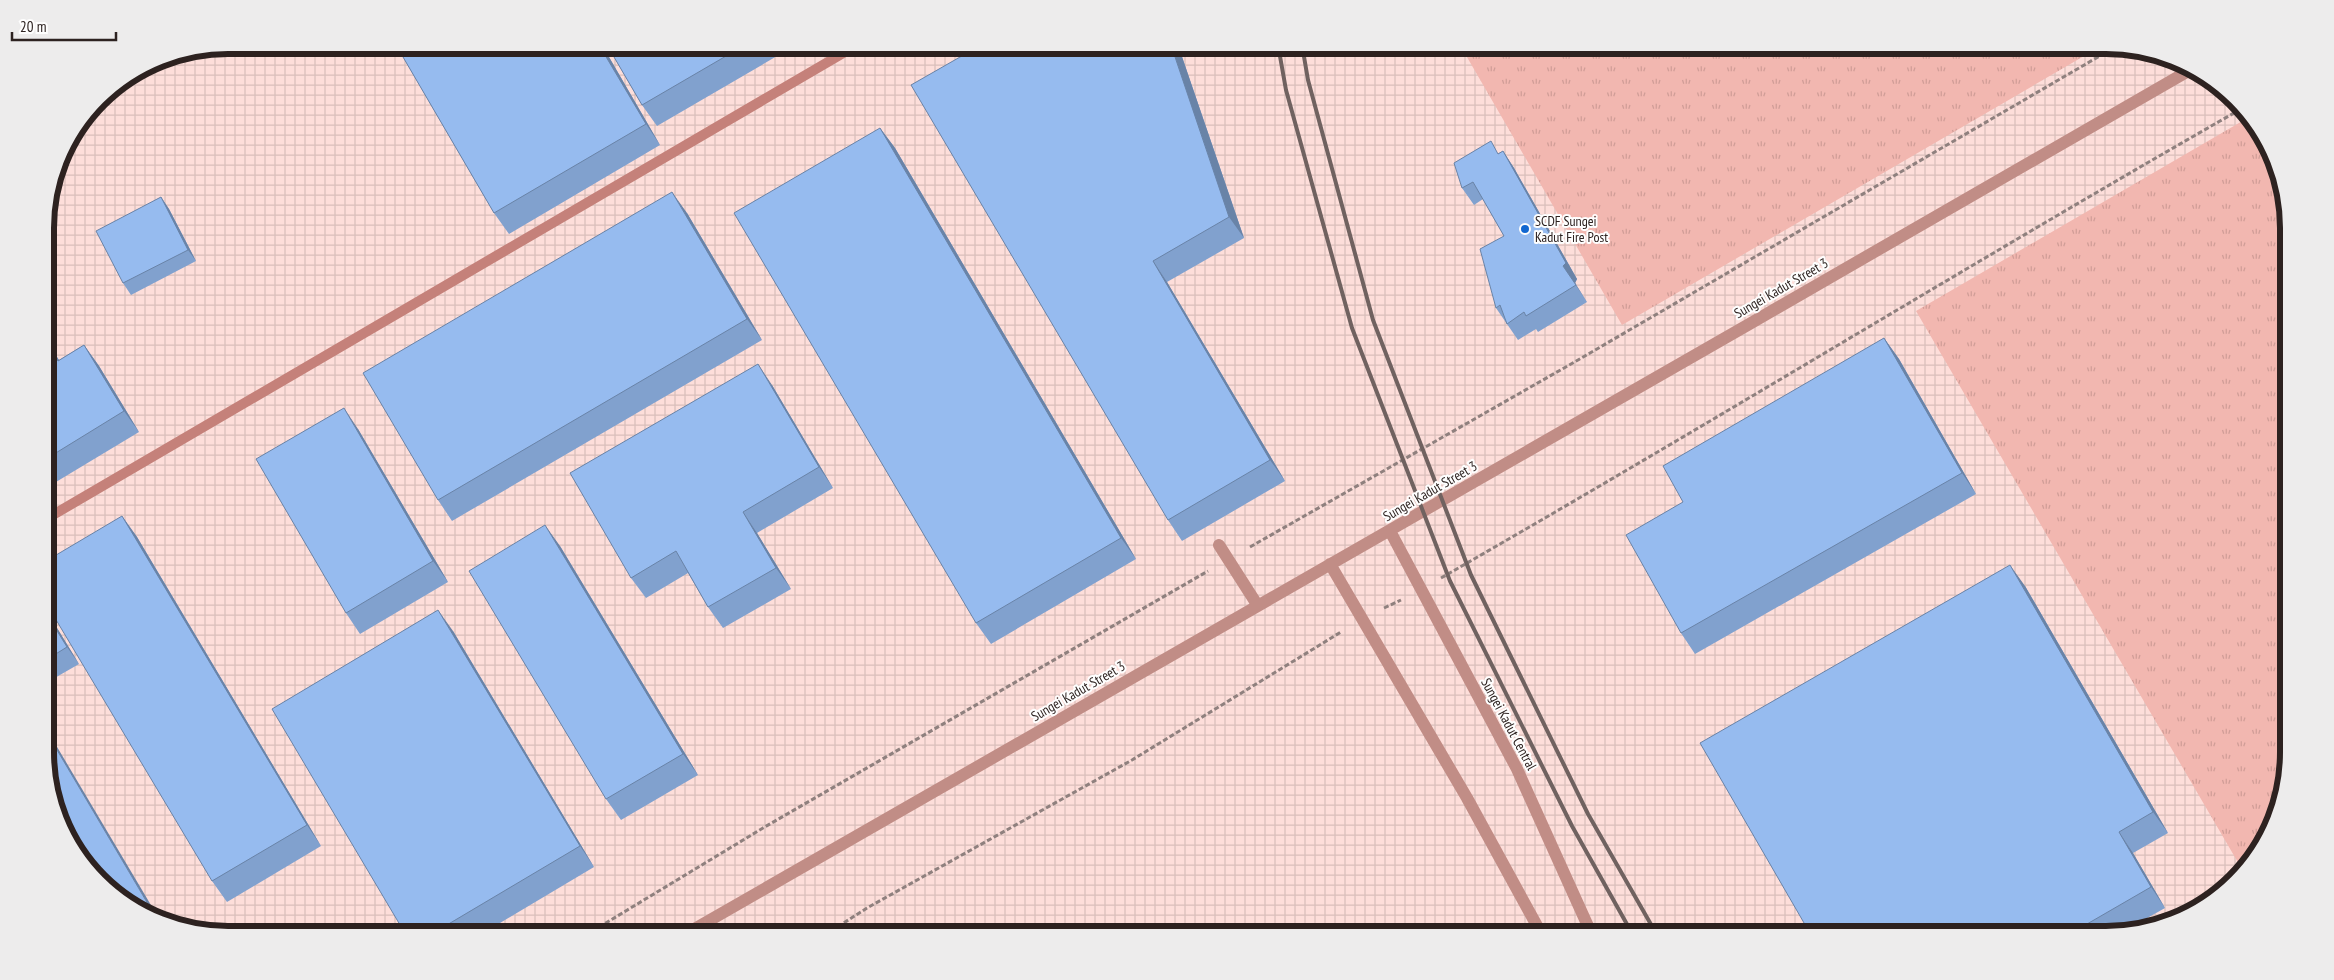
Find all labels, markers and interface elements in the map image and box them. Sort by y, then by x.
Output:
scale bar [12,10,116,42]
text: 20 m [20,17,46,36]
place label: SCDF Sungei Kadut Fire Post [1535,212,1608,246]
marker: SCDF Sungei Kadut Fire Post [1519,223,1531,235]
street label: Sungei Kadut Street 3 [1731,254,1831,322]
street label: Sungei Kadut Street 3 [1380,457,1480,525]
street label: Sungei Kadut Street 3 [1028,657,1128,725]
street label: Sungei Kadut Central [1477,675,1541,774]

